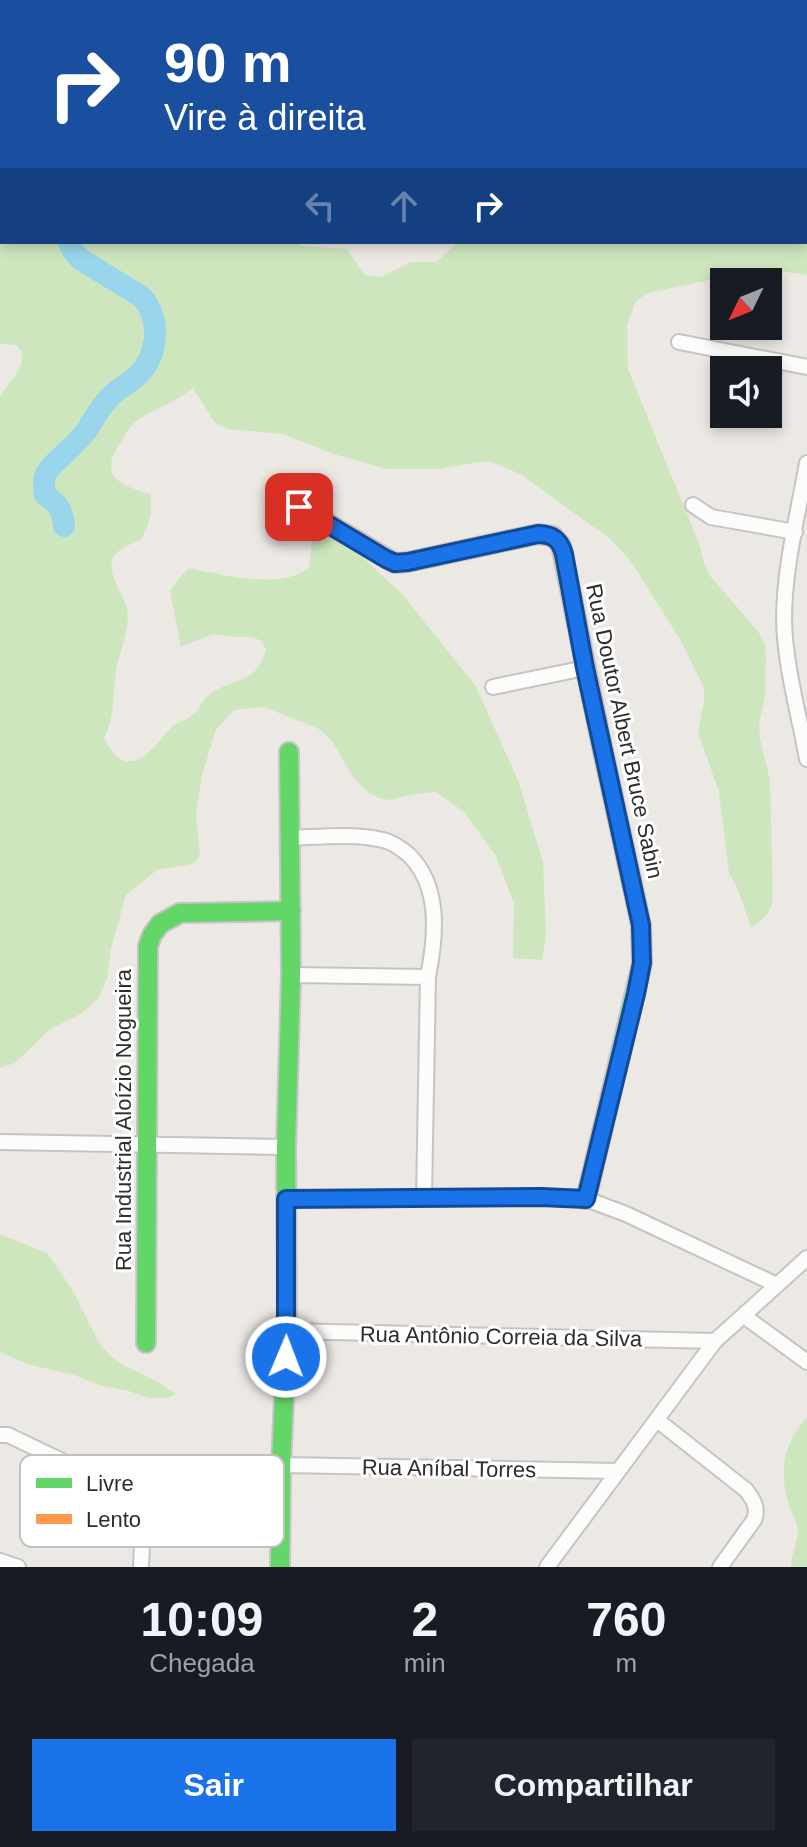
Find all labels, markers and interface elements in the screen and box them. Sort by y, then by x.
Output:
text: 90 m [164,31,292,94]
icon: right [32,32,136,136]
text: Vire à direita [164,97,365,138]
icon: left [298,184,342,228]
icon: ahead [382,184,426,228]
icon: right [466,184,510,228]
north arrow [710,268,782,340]
map controls [710,268,782,428]
button: sound [710,356,782,428]
pin [265,473,333,541]
icon: arrive [277,485,321,529]
street label: Rua Doutor Albert Bruce Sabin [581,581,668,881]
street label: Rua Industrial Aloízio Nogueira [111,968,136,1271]
position arrow [244,1315,328,1399]
street label: Rua Antônio Correia da Silva [360,1322,643,1351]
street label: Rua Aníbal Torres [362,1454,536,1483]
legend [20,1455,284,1547]
text: Livre [86,1471,134,1496]
text: Lento [86,1507,141,1532]
text: 10:09 [141,1593,263,1646]
text: 2 [411,1593,438,1646]
text: 760 [586,1593,666,1646]
text: Chegada [149,1648,255,1678]
text: min [404,1648,446,1678]
text: m [616,1648,637,1678]
button: Sair [32,1739,396,1831]
button: Compartilhar [412,1739,775,1831]

